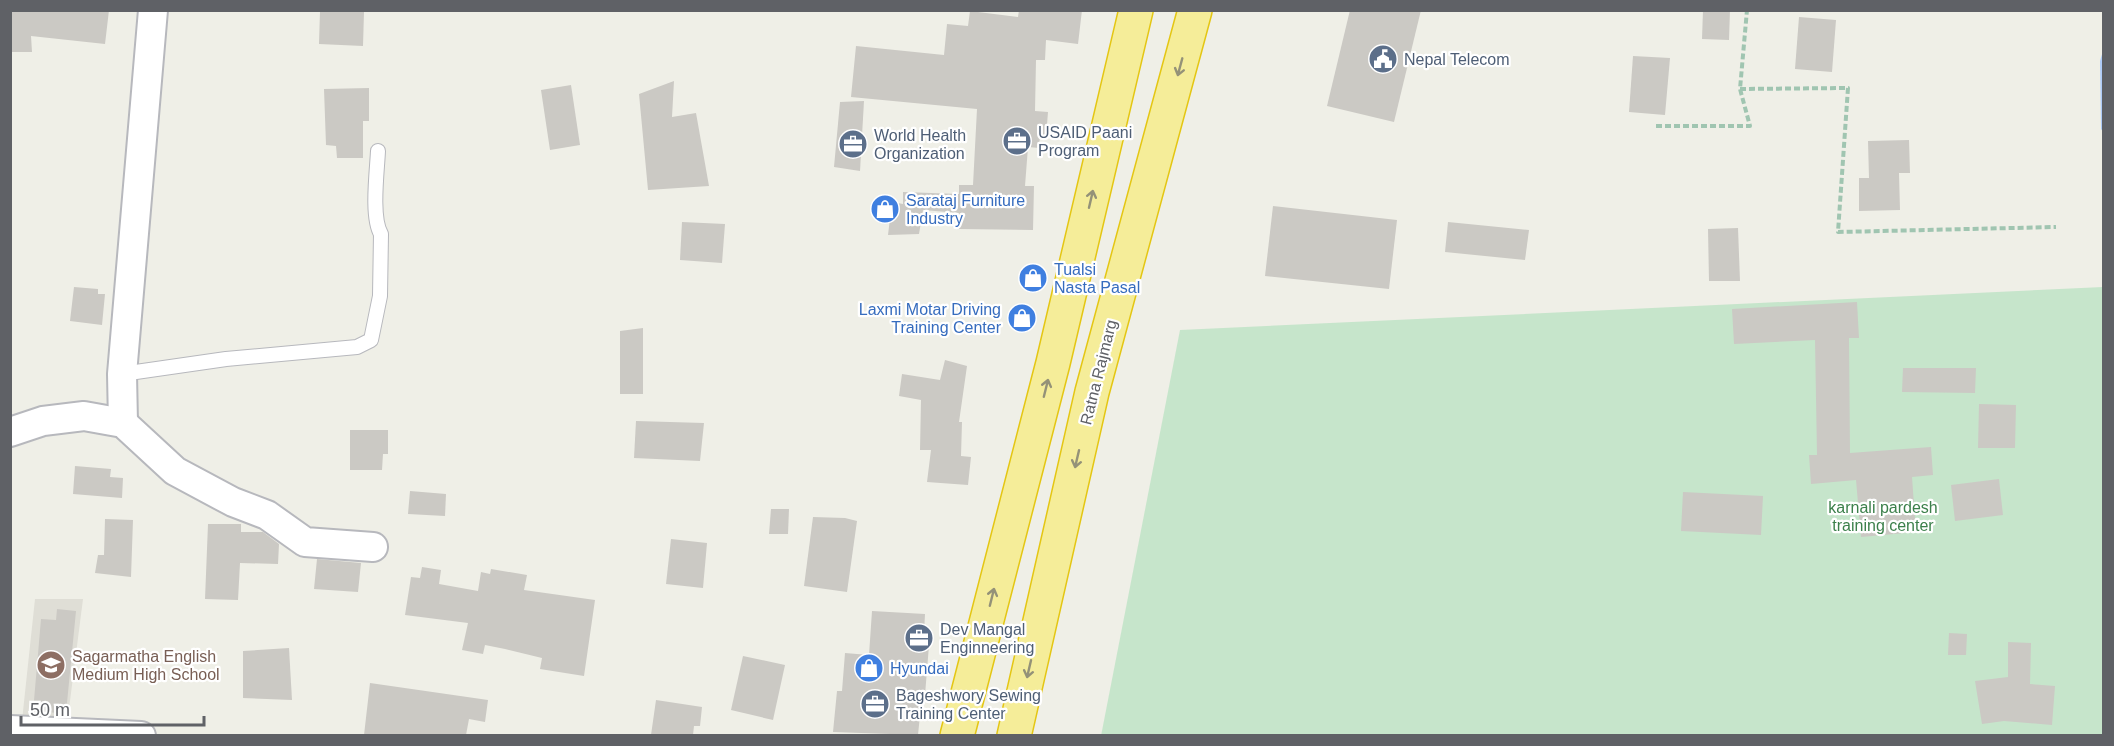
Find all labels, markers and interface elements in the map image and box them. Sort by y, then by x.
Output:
public building icon: Nepal Telecom [1367,43,1399,75]
place label: Nepal Telecom [1404,51,1510,68]
one-way arrow [1173,57,1185,76]
place label: USAID Paani Program [1038,124,1132,159]
office icon: USAID Paani Program [1001,125,1033,157]
place label: World Health Organization [874,127,966,162]
office icon: World Health Organization [837,128,869,160]
one-way arrow [1086,189,1098,208]
place label: Sarataj Furniture Industry [906,192,1025,227]
shop icon: Sarataj Furniture Industry [869,193,901,225]
place label: Tualsi Nasta Pasal [1054,261,1140,296]
shop icon: Tualsi Nasta Pasal [1017,262,1049,294]
place label: Laxmi Motar Driving Training Center [859,301,1002,336]
shop icon: Laxmi Motar Driving Training Center [1006,302,1038,334]
street label: Ratna Rajmarg [1077,318,1120,426]
one-way arrow [1041,379,1052,398]
one-way arrow [1071,448,1082,468]
park label: karnali pardesh training center [1828,499,1938,534]
one-way arrow [987,588,999,607]
place label: Dev Mangal Enginneering [940,621,1034,656]
office icon: Dev Mangal Enginneering [903,622,935,654]
place label: Sagarmatha English Medium High School [72,648,220,683]
school or university icon: Sagarmatha English Medium High School [35,649,67,681]
shop icon: Hyundai [853,652,885,684]
one-way arrow [1023,659,1034,679]
place label: Hyundai [890,660,949,677]
place label: Bageshwory Sewing Training Center [896,687,1041,722]
office icon: Bageshwory Sewing Training Center [859,688,891,720]
scale bar [21,689,204,727]
text: 50 m [30,700,70,720]

